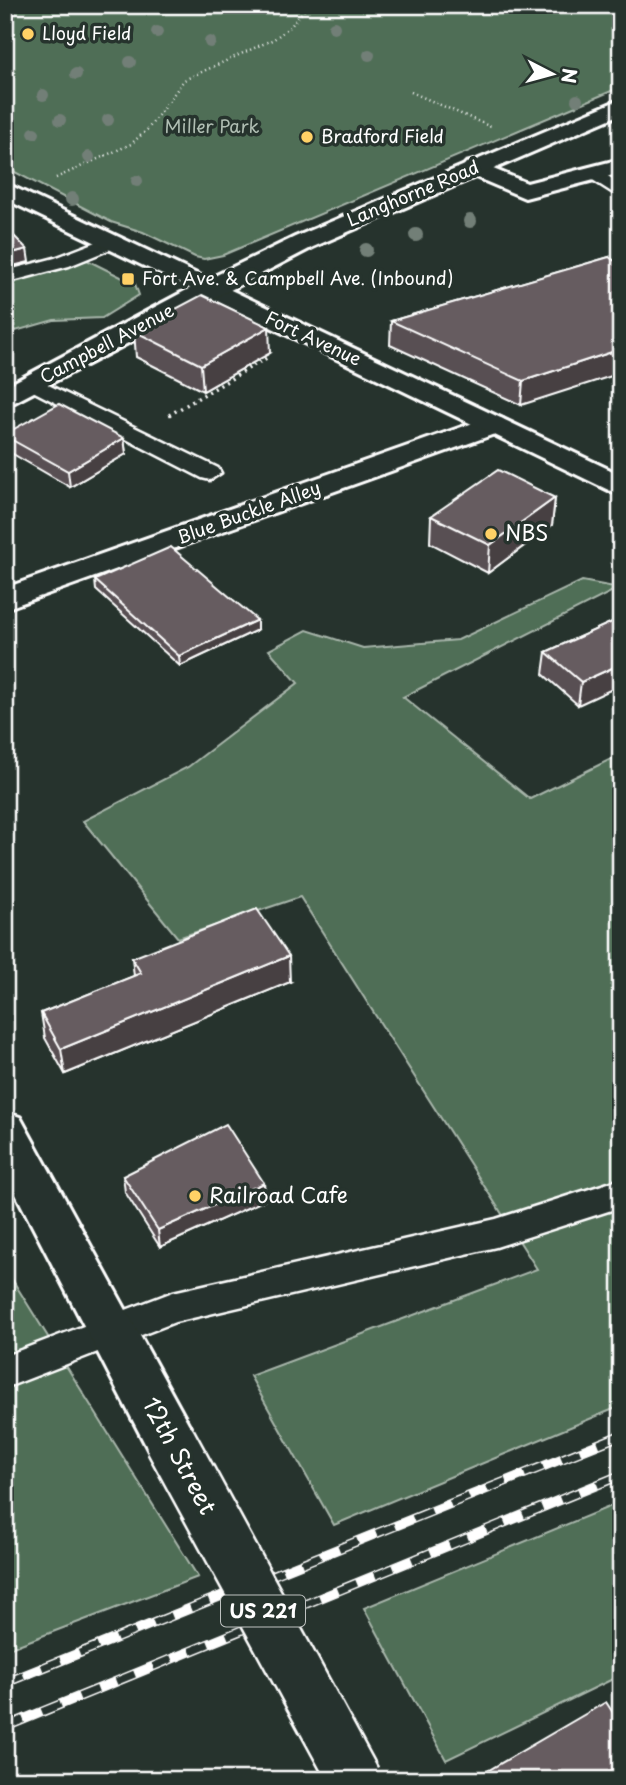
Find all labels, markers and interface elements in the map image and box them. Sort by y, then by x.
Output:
place label: Lloyd Field [42,19,131,46]
marker: Lloyd Field [20,26,36,42]
north arrow [518,38,588,108]
text: N [555,67,585,85]
park label: Miller Park [165,112,259,139]
place label: Bradford Field [321,122,444,149]
marker: Bradford Field [299,129,315,145]
street label: Langhorne Road [342,153,483,233]
place label: Fort Ave. & Campbell Ave. (Inbound) [142,264,454,291]
marker: Fort Ave. & Campbell Ave. (Inbound) [120,271,136,287]
street label: Campbell Avenue [34,296,178,389]
street label: Fort Avenue [261,304,366,372]
street label: Blue Buckle Alley [173,473,324,550]
place label: NBS [505,516,548,548]
marker: NBS [483,526,499,542]
place label: Railroad Cafe [209,1178,348,1210]
marker: Railroad Cafe [187,1188,203,1204]
street label: 12th Street [135,1390,227,1521]
road number: US 221 [221,1596,305,1626]

